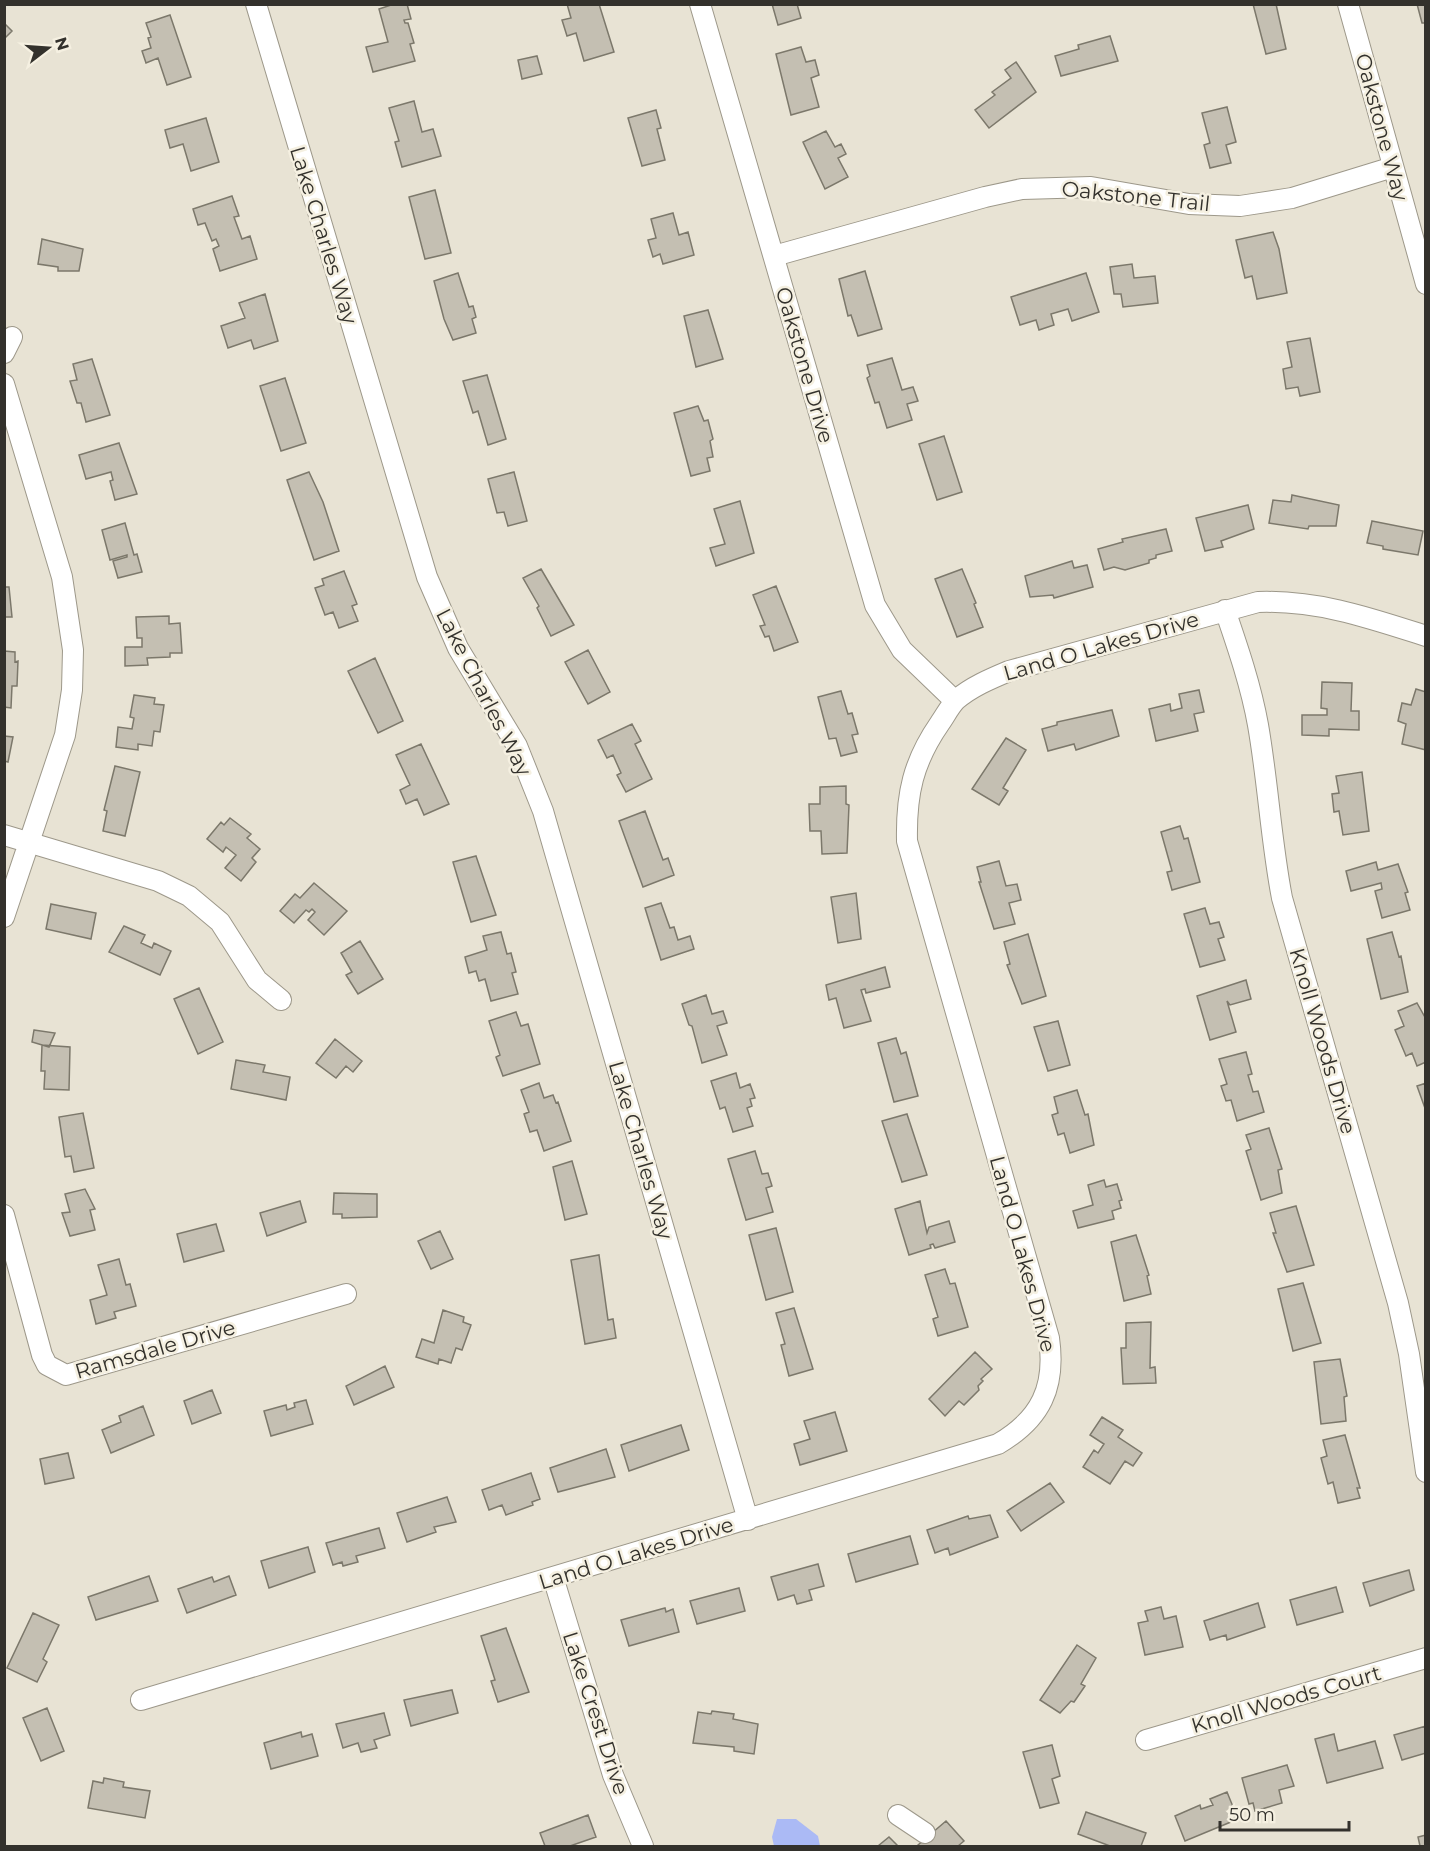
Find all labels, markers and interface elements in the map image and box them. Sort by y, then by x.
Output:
north arrow [18,18,78,78]
text: N [51,35,73,53]
street label: Oakstone Way [1350,50,1414,204]
street label: Lake Charles Way [285,143,363,327]
street label: Oakstone Trail [1061,176,1211,216]
street label: Oakstone Drive [771,284,839,446]
street label: Lake Charles Way [431,604,537,780]
street label: Land O Lakes Drive [1000,606,1202,686]
street label: Knoll Woods Drive [1284,945,1362,1137]
street label: Lake Charles Way [604,1058,679,1243]
street label: Land O Lakes Drive [985,1153,1061,1355]
street label: Ramsdale Drive [72,1314,238,1384]
street label: Land O Lakes Drive [536,1511,736,1595]
street label: Lake Crest Drive [558,1628,634,1798]
street label: Knoll Woods Court [1188,1660,1384,1738]
scale bar [1220,1794,1349,1832]
text: 50 m [1229,1804,1275,1826]

